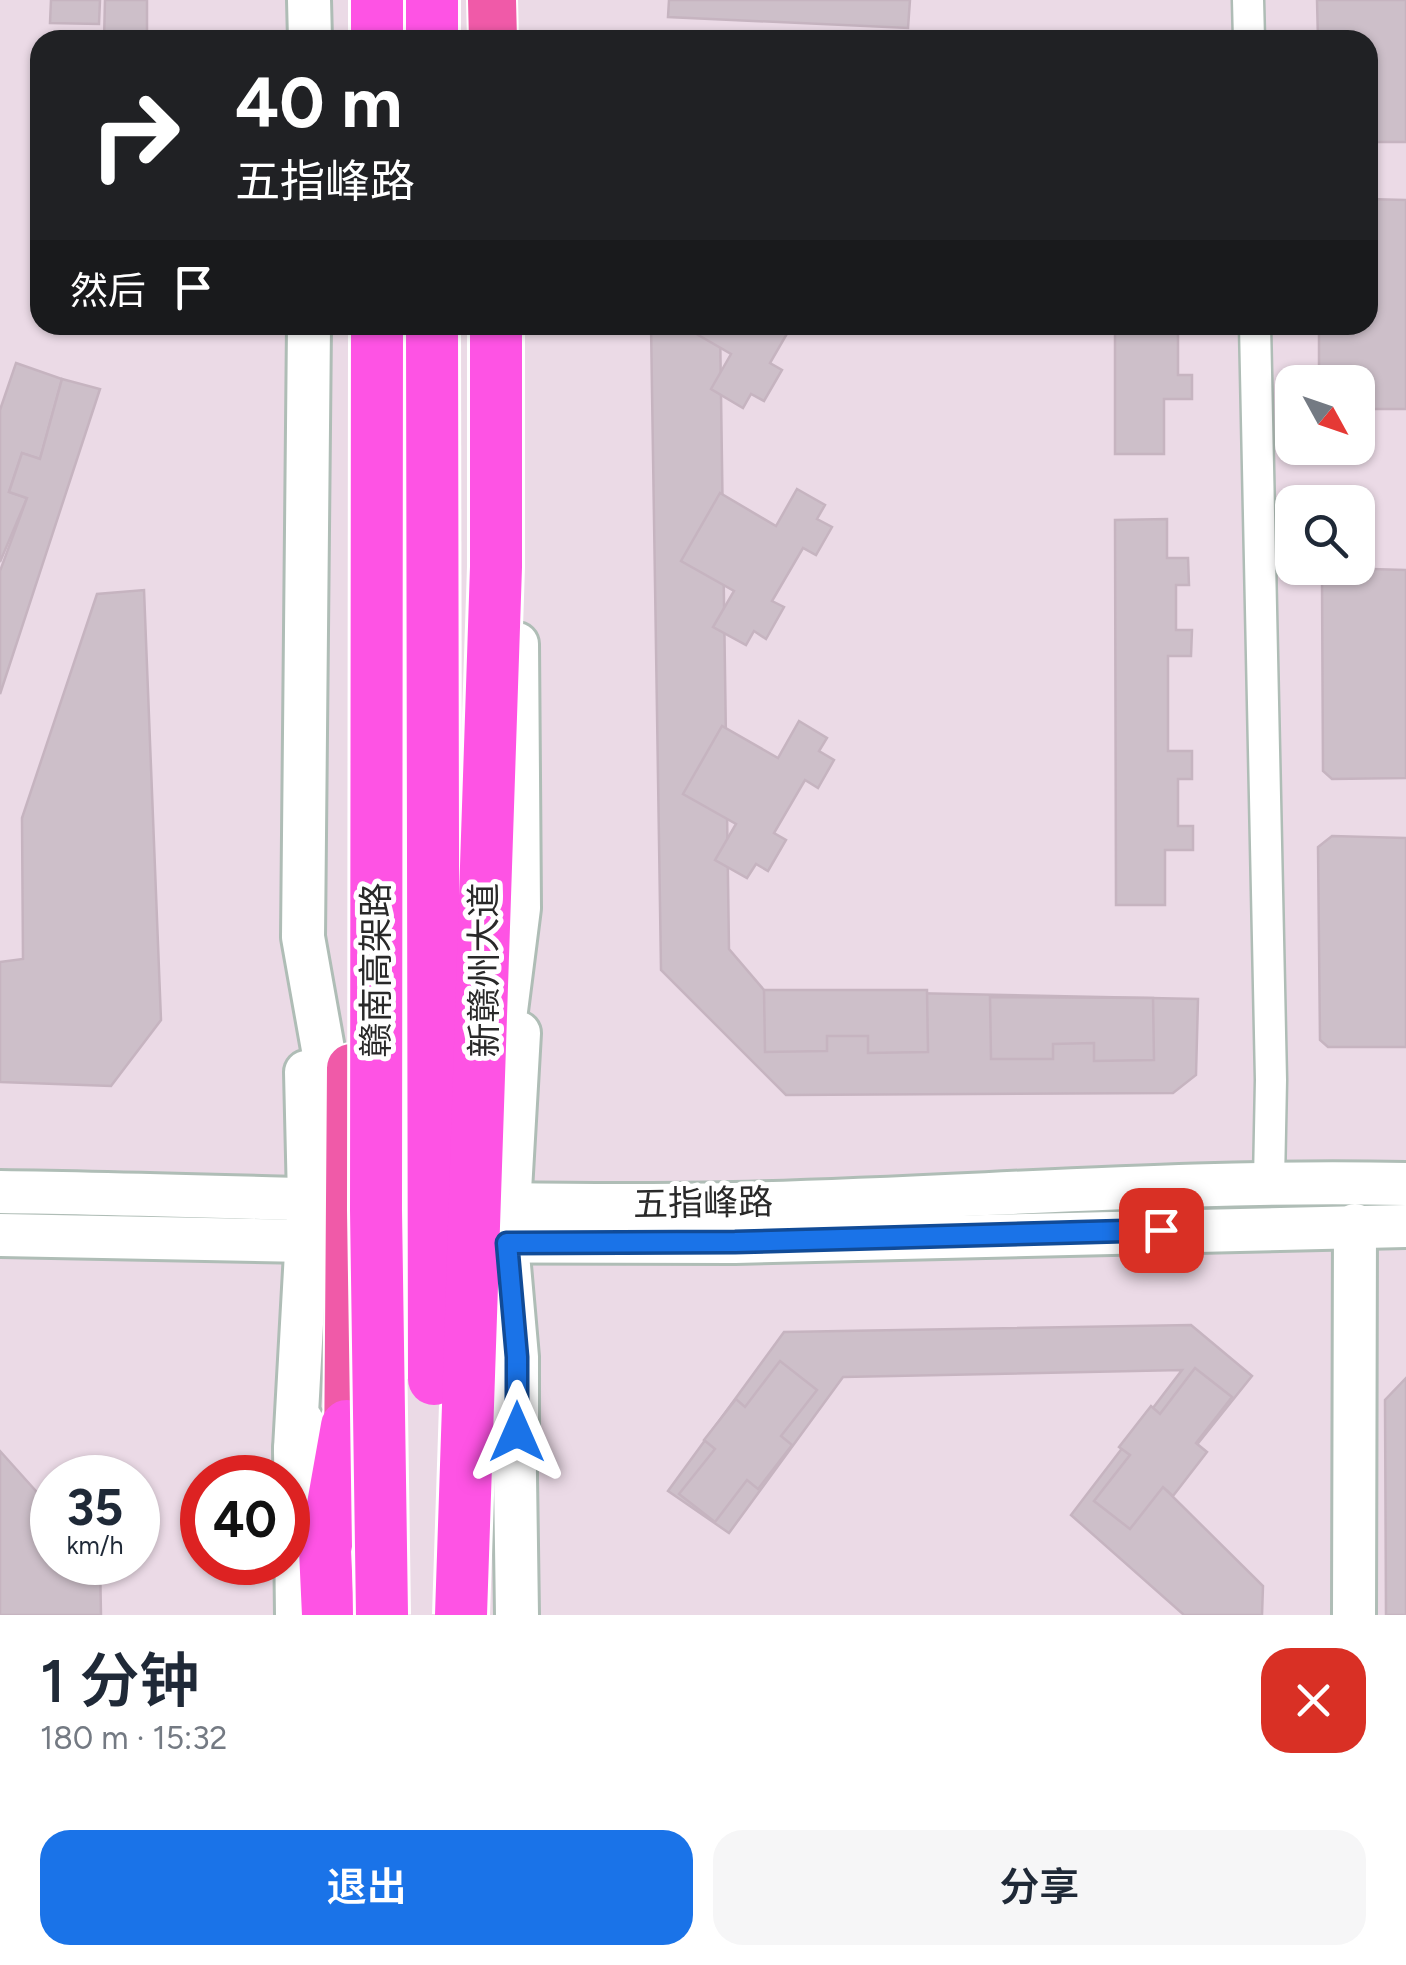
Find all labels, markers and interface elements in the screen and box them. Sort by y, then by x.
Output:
text: 40 m [235,60,402,145]
icon: right [70,70,200,200]
text: 五指峰路 [235,154,415,208]
icon: arrive [166,260,221,315]
text: 然后 [70,268,146,314]
north arrow [1275,365,1375,465]
map controls [1275,365,1375,585]
button: search [1275,485,1375,585]
street label: 赣南高架路 [355,882,397,1058]
street label: 新赣州大道 [463,882,505,1058]
street label: 五指峰路 [633,1181,773,1225]
pin [1119,1188,1204,1273]
icon: arrive [1134,1203,1189,1258]
position arrow [465,1380,569,1484]
speed limit sign: 40 [180,1455,310,1585]
text: 35 [67,1477,123,1538]
text: km/h [66,1530,124,1560]
text: 1 分钟 [40,1645,200,1717]
button: close [1261,1648,1366,1753]
text: 180 m · 15:32 [40,1719,227,1757]
button: 退出 [40,1830,693,1945]
button: 分享 [713,1830,1366,1945]

